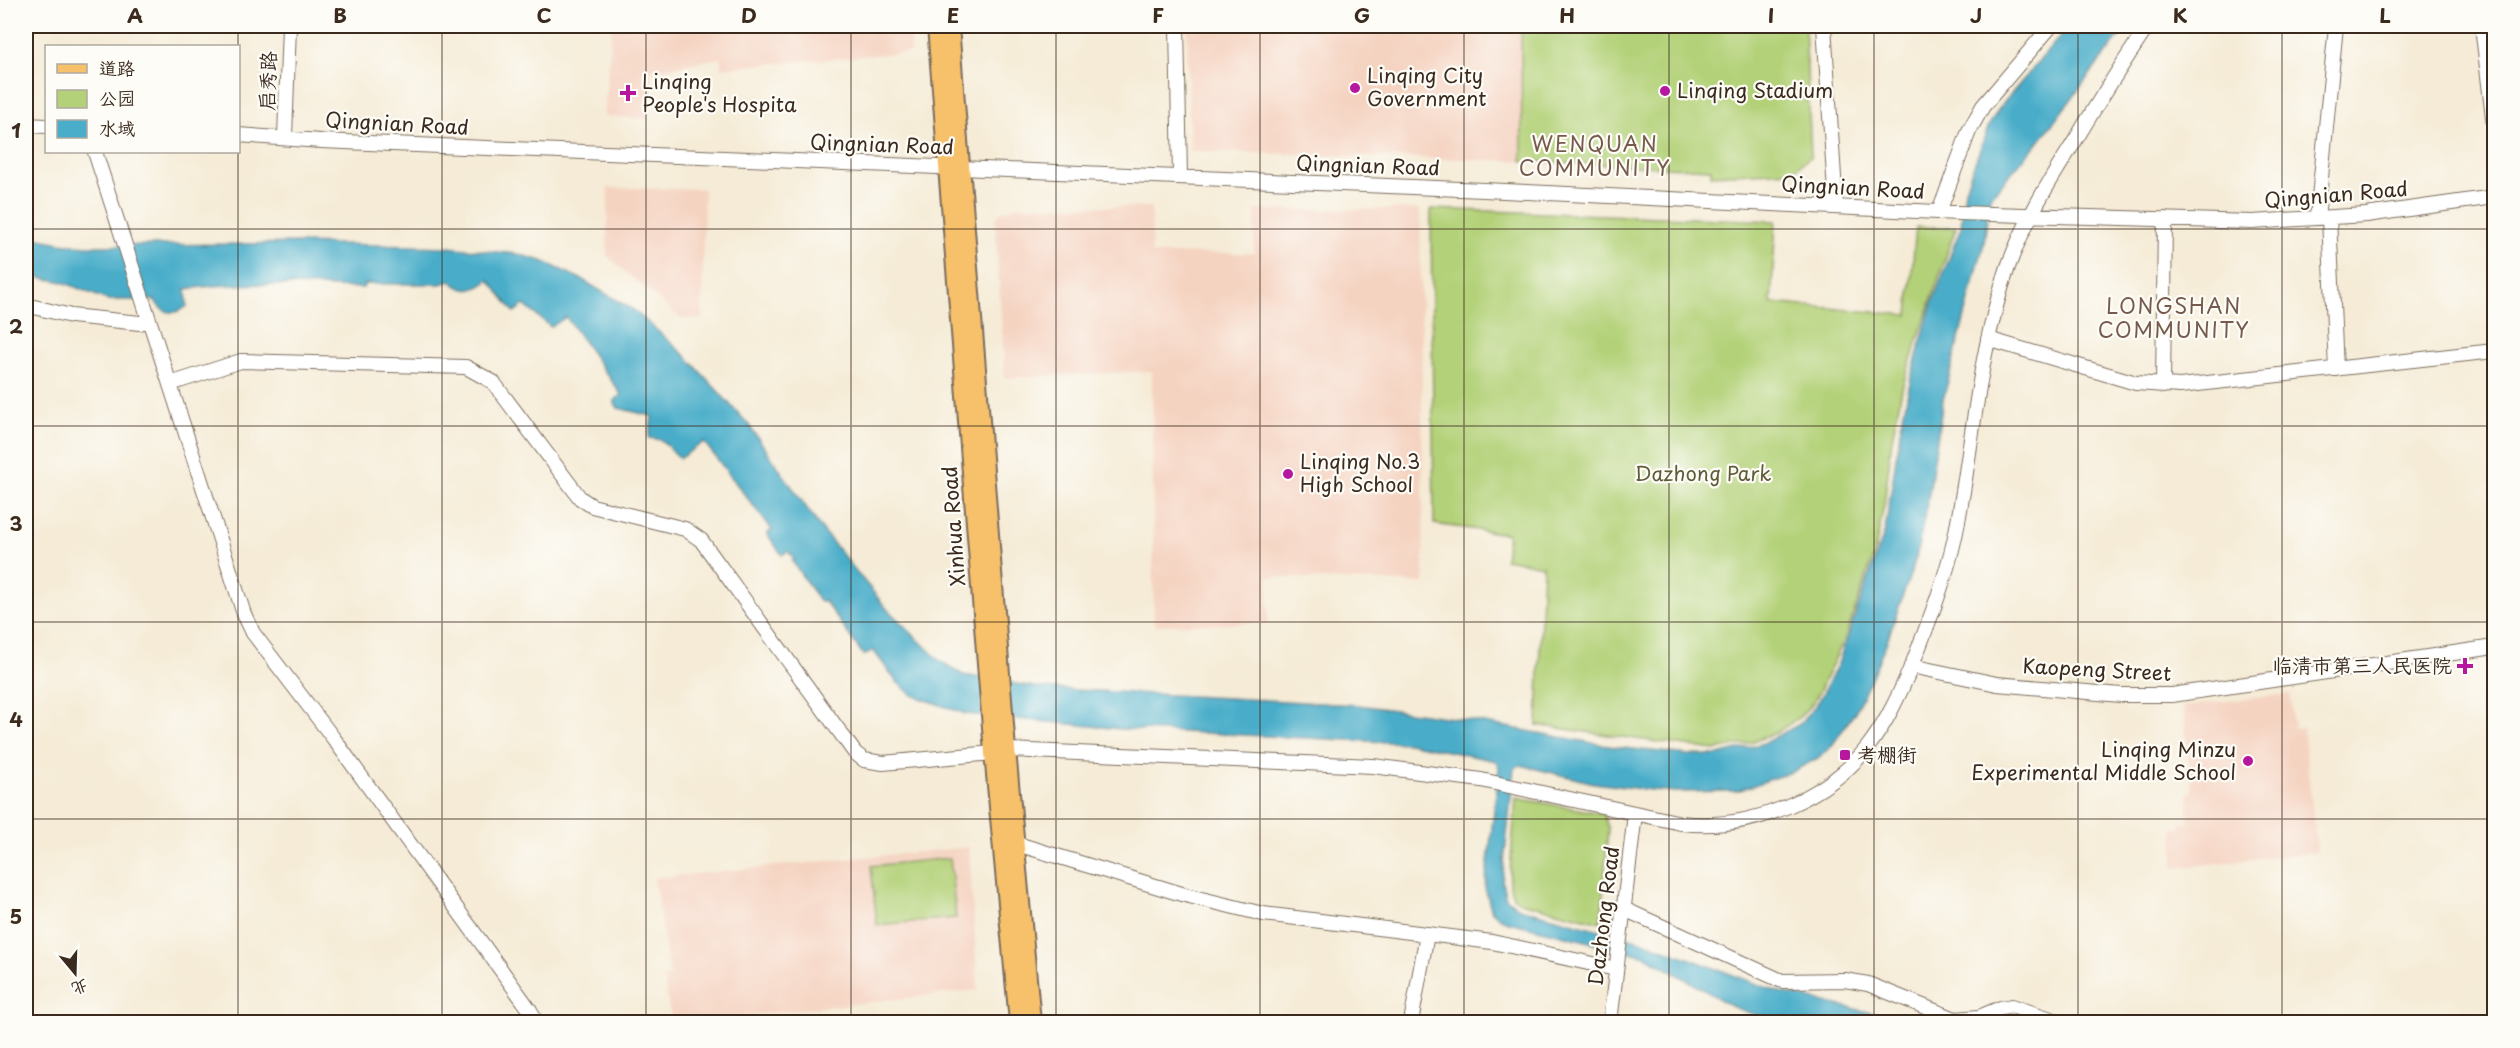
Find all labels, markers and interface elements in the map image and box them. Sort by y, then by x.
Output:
text: A [127,0,143,30]
text: B [333,0,347,30]
text: C [536,0,552,30]
text: D [741,0,757,30]
text: E [947,0,959,30]
text: F [1152,0,1164,30]
text: G [1354,0,1370,30]
text: H [1559,0,1575,30]
text: I [1768,0,1774,30]
text: J [1970,0,1982,30]
text: K [2173,0,2188,30]
text: L [2379,0,2391,30]
legend [45,45,240,153]
street label: 启秀路 [251,49,283,111]
text: 道路 [99,54,135,81]
place label: Linqing City Government [1367,60,1487,113]
place label: Linqing People's Hospita [642,66,797,119]
place label: Linqing Stadium [1677,75,1833,105]
marker: Linqing City Government [1348,81,1362,95]
text: 公园 [99,84,135,111]
marker: Linqing People's Hospita [619,84,637,102]
marker: Linqing Stadium [1658,84,1672,98]
street label: Qingnian Road [324,104,470,142]
text: 水域 [99,114,135,141]
text: 1 [11,115,21,145]
street label: Qingnian Road [810,126,954,162]
district label: WENQUAN COMMUNITY [1519,127,1671,183]
street label: Qingnian Road [1296,147,1440,183]
street label: Qingnian Road [1780,168,1926,206]
street label: Qingnian Road [2263,173,2409,215]
district label: LONGSHAN COMMUNITY [2098,289,2250,345]
text: 2 [9,311,23,341]
place label: Linqing No.3 High School [1300,446,1420,499]
park label: Dazhong Park [1635,458,1771,488]
street label: Xinhua Road [934,465,972,587]
marker: Linqing No.3 High School [1281,467,1295,481]
text: 3 [9,508,23,538]
street label: Kaopeng Street [2022,650,2172,688]
place label: 临清市第三人民医院 [2272,650,2452,680]
marker: 临清市第三人民医院 [2456,657,2474,675]
text: 4 [9,704,23,734]
place label: Linqing Minzu Experimental Middle School [1971,734,2236,787]
place label: 考棚街 [1857,739,1917,769]
marker: 考棚街 [1838,748,1852,762]
marker: Linqing Minzu Experimental Middle School [2241,754,2255,768]
street label: Dazhong Road [1580,844,1626,987]
text: 5 [10,901,22,931]
north arrow [45,943,105,1003]
text: 北 [69,974,92,1002]

